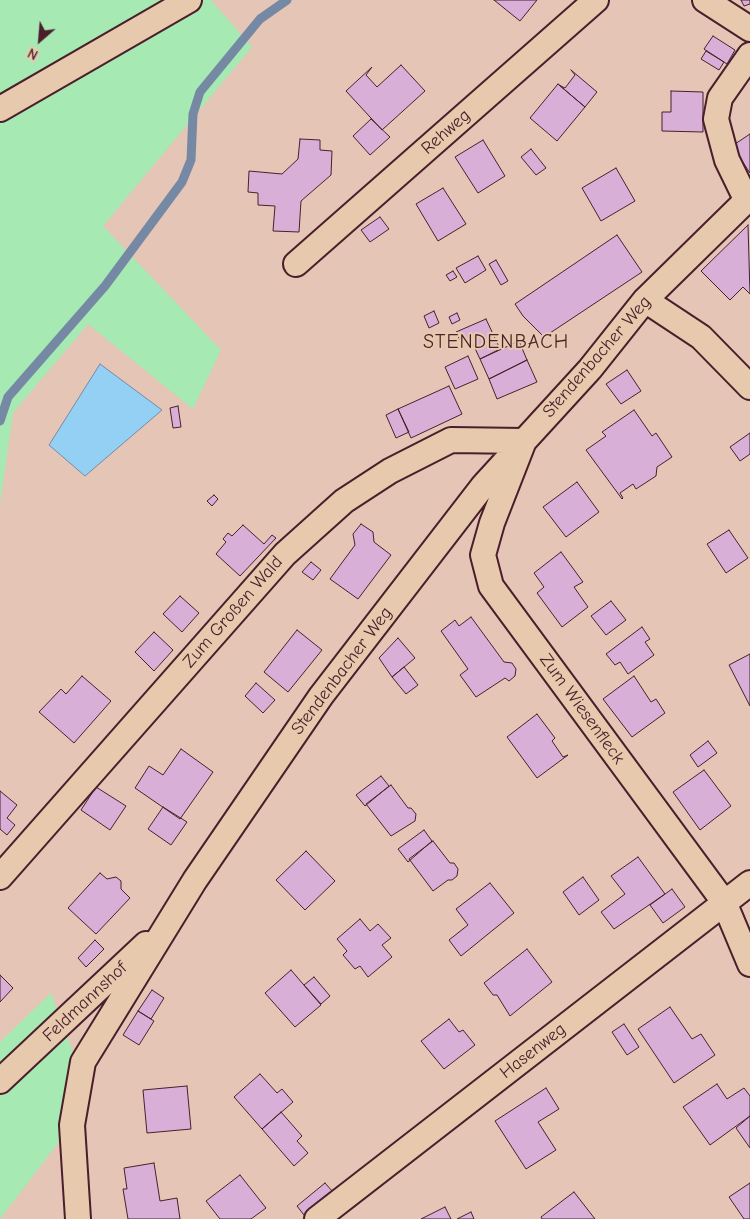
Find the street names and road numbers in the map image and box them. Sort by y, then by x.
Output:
street label: Rehweg [417,105,475,159]
street label: Stendenbacher Weg [538,292,656,422]
street label: Zum Großen Wald [178,552,288,672]
street label: Stendenbacher Weg [287,603,397,739]
street label: Zum Wiesenfleck [535,650,629,768]
street label: Feldmannshof [38,957,132,1047]
street label: Hasenweg [496,1019,570,1083]

